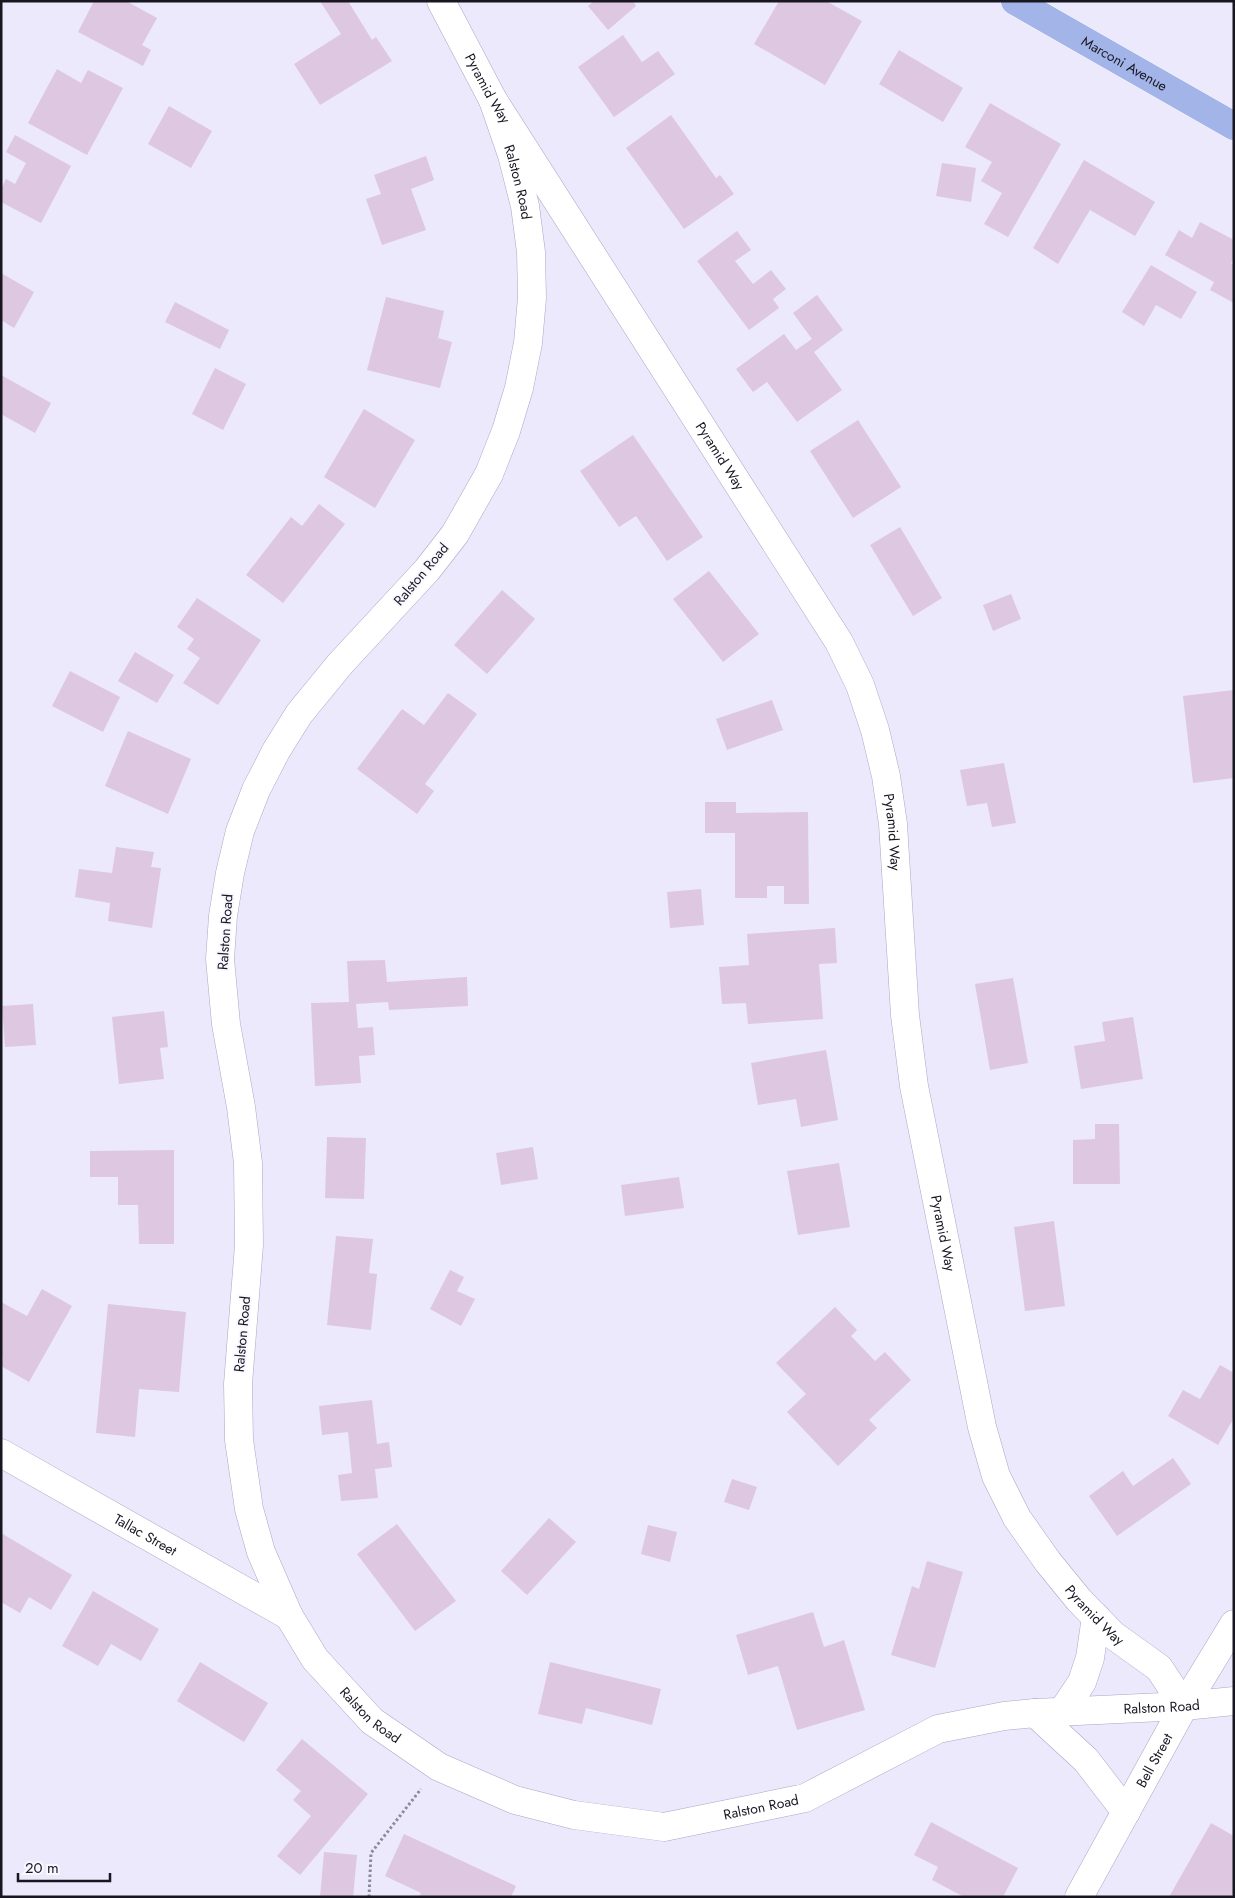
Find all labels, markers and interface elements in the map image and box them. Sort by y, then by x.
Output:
street label: Marconi Avenue [1078,31,1171,96]
street label: Pyramid Way [460,50,516,128]
street label: Ralston Road [499,142,537,221]
street label: Pyramid Way [691,418,750,495]
street label: Ralston Road [389,538,453,610]
street label: Pyramid Way [879,792,906,872]
street label: Ralston Road [212,893,238,971]
street label: Pyramid Way [926,1193,961,1274]
street label: Ralston Road [229,1295,255,1373]
street label: Tallac Street [110,1509,181,1561]
street label: Pyramid Way [1060,1580,1129,1650]
street label: Ralston Road [335,1682,405,1748]
street label: Ralston Road [1123,1694,1201,1719]
street label: Bell Street [1131,1729,1177,1791]
street label: Ralston Road [722,1790,800,1825]
scale bar [18,1850,110,1882]
text: 20 m [25,1857,59,1879]

